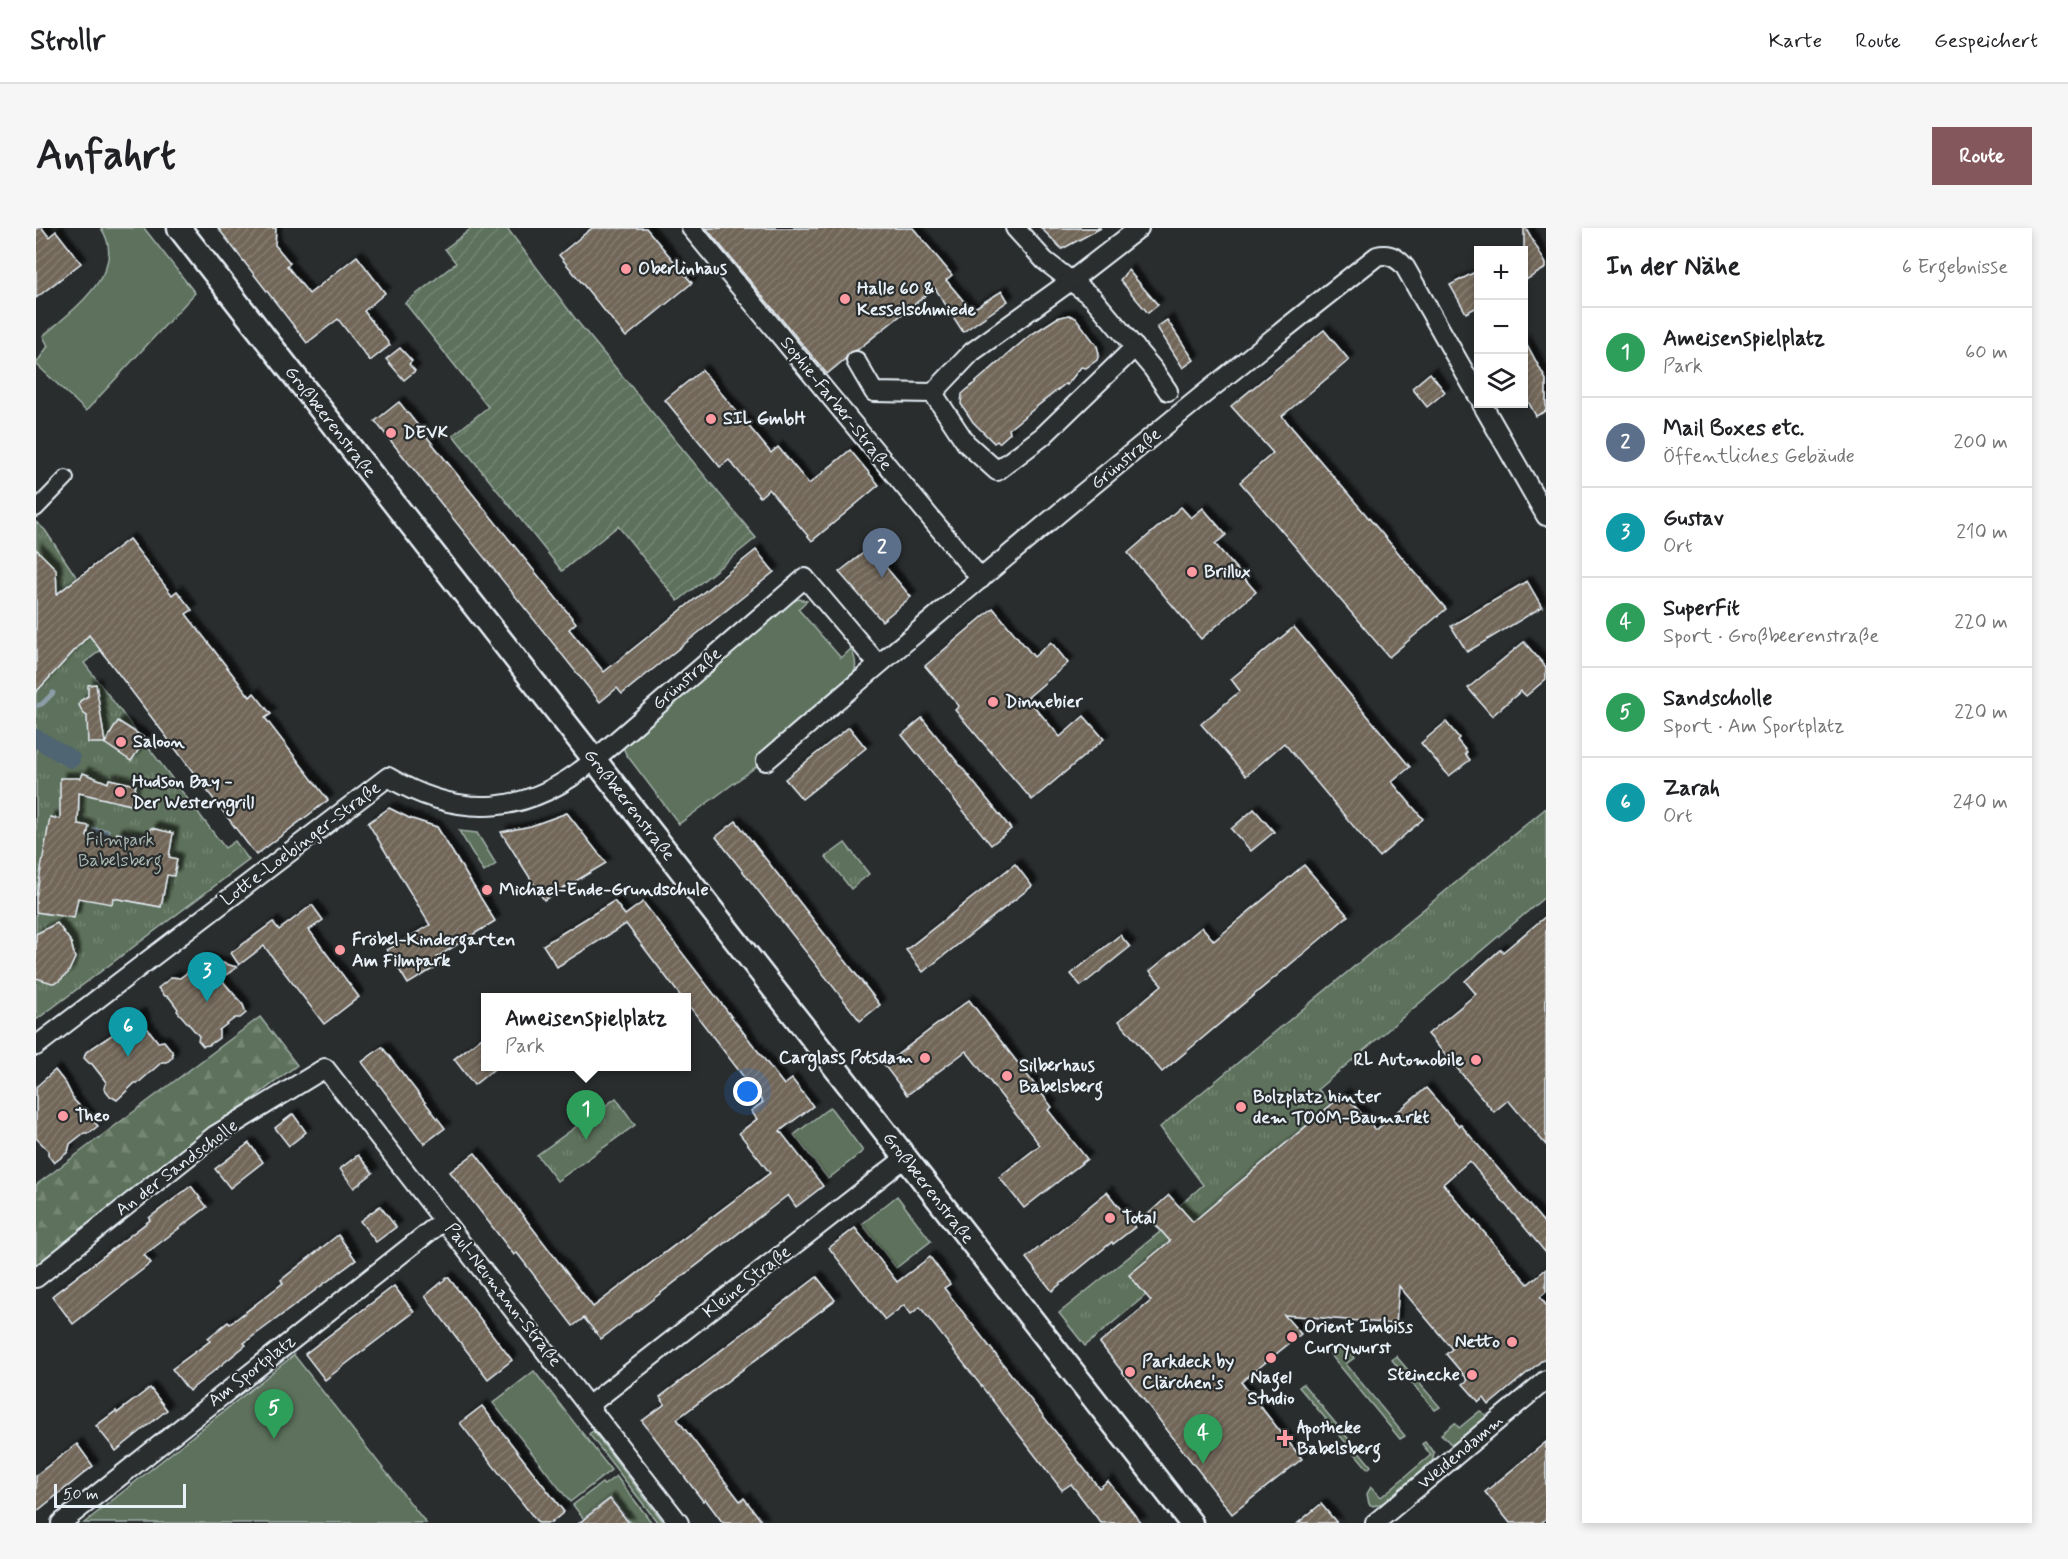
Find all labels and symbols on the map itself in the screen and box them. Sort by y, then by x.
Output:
place label: Oberlinhaus [638,257,727,281]
marker: Oberlinhaus [619,262,633,276]
place label: Halle 60 & Kesselschmiede [857,277,977,322]
marker: Halle 60 & Kesselschmiede [838,292,852,306]
street label: Sophie-Farber-Straße [774,332,898,476]
street label: Großbeerenstraße [279,361,381,483]
place label: SIL GmbH [723,407,806,431]
marker: SIL GmbH [704,412,718,426]
place label: DEVK [403,421,448,445]
street label: Grünstraße [1086,422,1166,495]
marker: DEVK [384,426,398,440]
pin: 2 [862,528,902,578]
place label: Brillux [1204,560,1250,584]
marker: Brillux [1185,565,1199,579]
street label: Grünstraße [647,642,727,716]
place label: Dinnebier [1005,690,1083,714]
marker: Dinnebier [986,695,1000,709]
place label: Saloon [133,730,185,754]
marker: Saloon [114,735,128,749]
street label: Großbeerenstraße [578,744,680,866]
place label: Hudson Bay - Der Westerngrill [132,770,255,817]
street label: Lotte-Loebinger-Straße [216,776,386,912]
marker: Hudson Bay - Der Westerngrill [113,785,127,799]
park label: Filmpark Babelsberg [78,828,162,875]
place label: Michael-Ende-Grundschule [499,878,709,902]
marker: Michael-Ende-Grundschule [480,883,494,897]
place label: Fröbel-Kindergarten Am Filmpark [352,928,515,973]
marker: Fröbel-Kindergarten Am Filmpark [333,943,347,957]
pin: 3 [188,952,226,1002]
pin: 6 [108,1008,148,1057]
place label: Carglass Potsdam [779,1046,913,1072]
place label: RL Automobile [1353,1048,1465,1072]
marker: Carglass Potsdam [918,1051,932,1065]
marker: RL Automobile [1469,1053,1483,1067]
place label: Silberhaus Babelsberg [1019,1054,1103,1101]
marker: Silberhaus Babelsberg [1000,1069,1014,1083]
your location [733,1077,762,1106]
place label: Bolzplatz hinter dem TOOM-Baumarkt [1253,1085,1429,1130]
pin: 1 [566,1090,606,1140]
marker: Bolzplatz hinter dem TOOM-Baumarkt [1234,1100,1248,1114]
place label: Theo [75,1104,110,1128]
marker: Theo [56,1109,70,1123]
street label: An der Sandscholle [111,1114,243,1222]
street label: Großbeerenstraße [877,1127,979,1249]
place label: Total [1122,1206,1156,1230]
marker: Total [1103,1211,1117,1225]
street label: Paul-Neumann-Straße [439,1218,567,1372]
street label: Kleine Straße [698,1240,796,1324]
place label: Orient Imbiss Currywurst [1304,1315,1413,1360]
street label: Am Sportplatz [203,1329,301,1413]
marker: Orient Imbiss Currywurst [1285,1330,1299,1344]
place label: Netto [1455,1330,1500,1354]
marker: Netto [1505,1335,1519,1349]
place label: Parkdeck by Clärchen's [1142,1350,1234,1395]
marker: Nagel Studio [1264,1351,1278,1365]
place label: Steinecke [1388,1363,1460,1387]
marker: Parkdeck by Clärchen's [1123,1365,1137,1379]
place label: Nagel Studio [1248,1366,1294,1411]
marker: Steinecke [1465,1368,1479,1382]
pin: 5 [254,1390,294,1439]
street label: Weidendamm [1413,1409,1509,1495]
pin: 4 [1184,1414,1222,1464]
place label: Apotheke Babelsberg [1297,1416,1381,1463]
marker: Apotheke Babelsberg [1278,1431,1292,1445]
scale bar [54,1481,186,1508]

